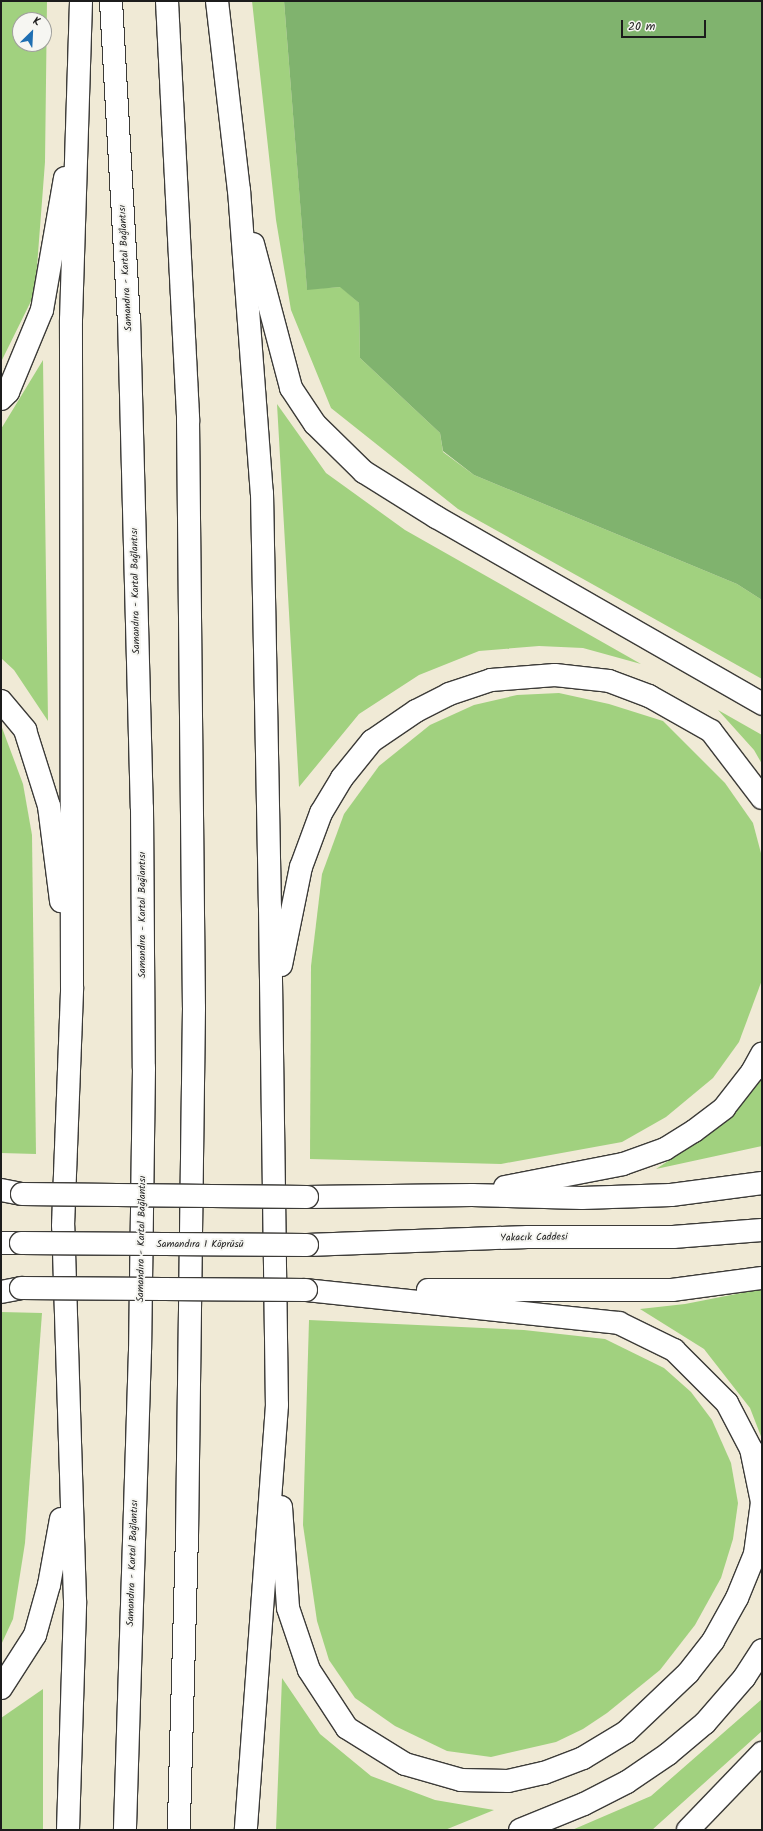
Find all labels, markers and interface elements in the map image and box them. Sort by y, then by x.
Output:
north arrow [12,12,52,52]
text: K [30,12,43,32]
scale bar [623,12,708,38]
text: 20 m [628,17,655,36]
street label: Samandıra - Kartal Bağlantısı [117,204,135,332]
street label: Samandıra - Kartal Bağlantısı [129,528,143,654]
street label: Samandıra - Kartal Bağlantısı [137,852,149,978]
street label: Samandıra - Kartal Bağlantısı [135,1176,149,1302]
street label: Yakacık Caddesi [500,1231,568,1245]
street label: Samandıra 1 Köprüsü [156,1239,244,1251]
street label: Samandıra - Kartal Bağlantısı [125,1499,141,1627]

